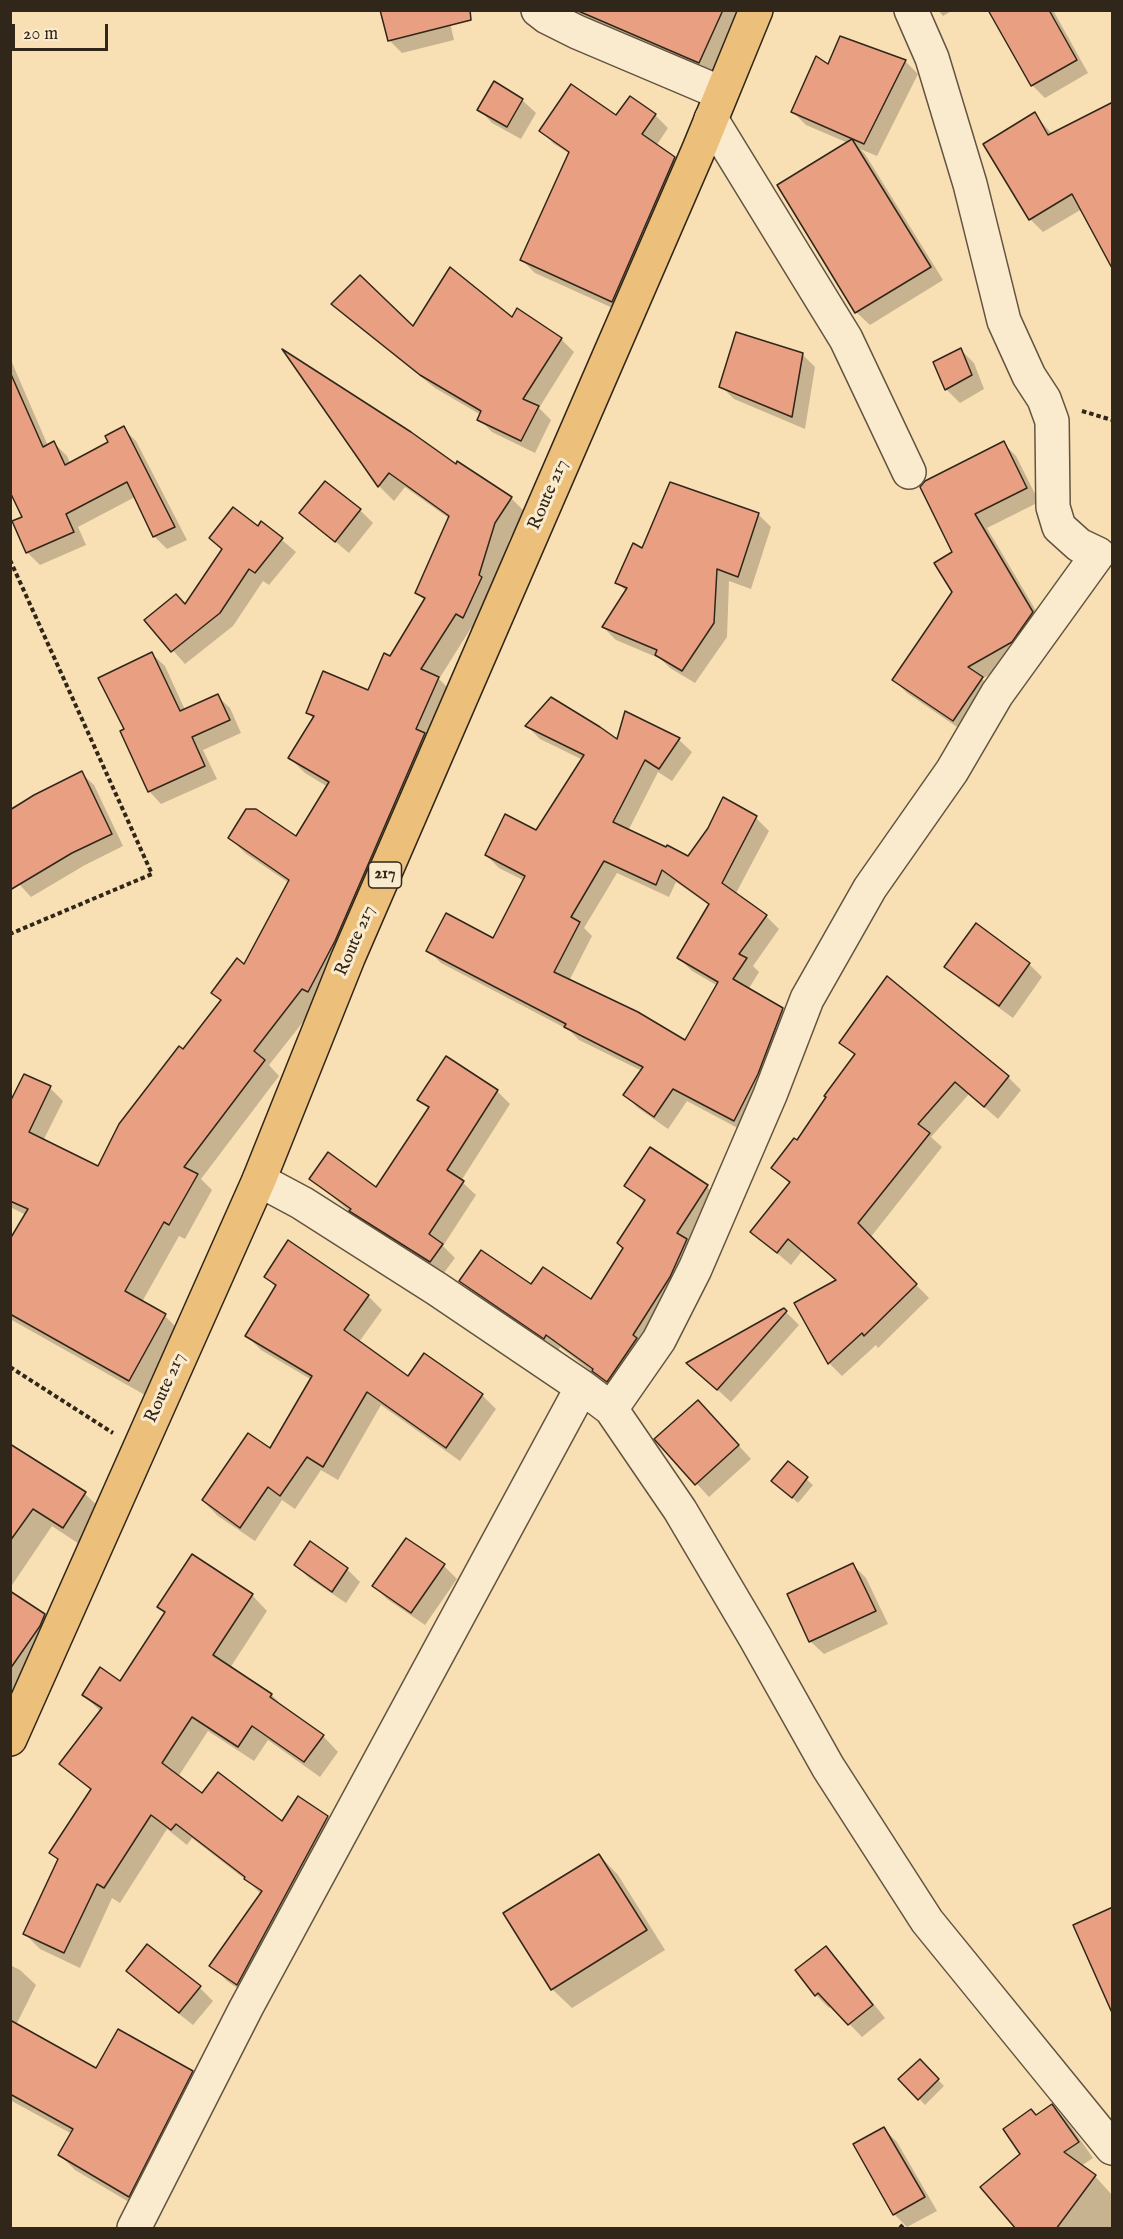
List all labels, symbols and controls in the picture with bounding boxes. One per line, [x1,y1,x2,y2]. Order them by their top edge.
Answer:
scale bar [15,12,111,50]
text: 20 m [23,23,58,46]
street label: Route 217 [525,456,573,534]
road number: 217 [368,862,402,888]
street label: Route 217 [332,902,380,980]
street label: Route 217 [141,1350,191,1426]

